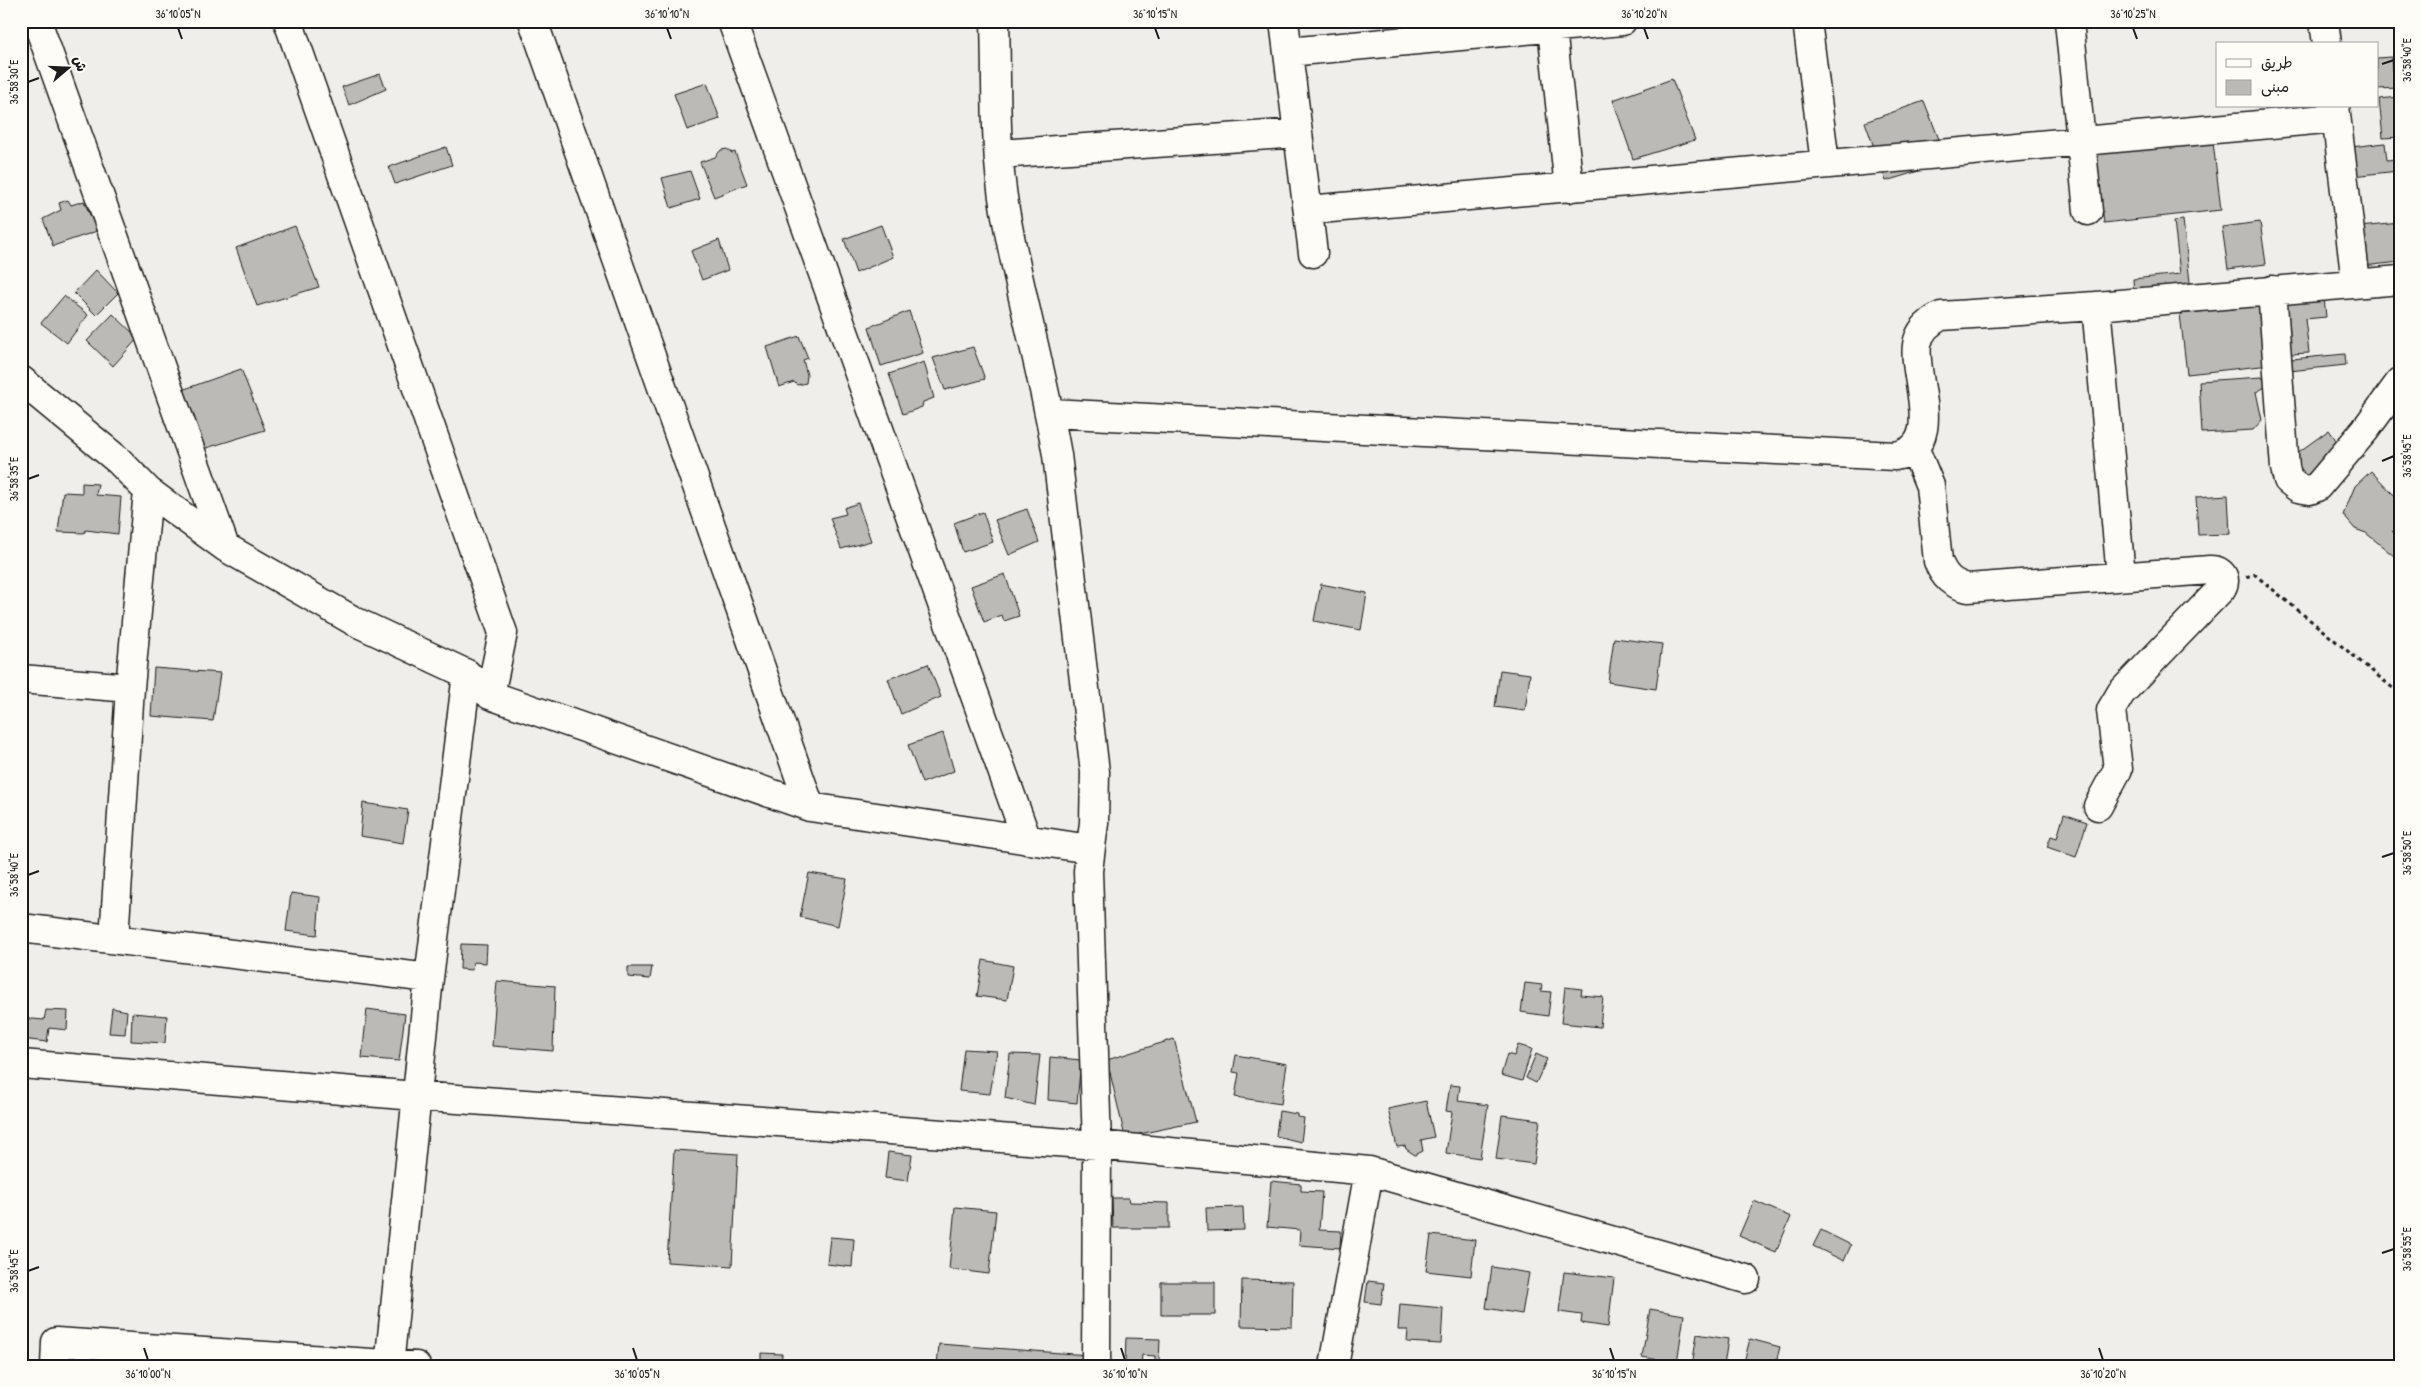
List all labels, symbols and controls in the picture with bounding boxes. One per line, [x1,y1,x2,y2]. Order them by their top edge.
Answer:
text: 36°10'05"N [155,5,201,22]
text: 36°10'10"N [645,5,689,22]
text: 36°10'15"N [1133,5,1177,22]
text: 36°10'20"N [1621,5,1667,22]
text: 36°10'25"N [2110,5,2156,22]
text: 36°58'40"E [2398,37,2415,82]
north arrow [42,42,92,92]
legend [2216,42,2378,108]
text: طريق [2261,52,2293,73]
text: ش [69,53,92,74]
text: 36°58'30"E [5,59,22,104]
text: مبنى [2261,76,2289,97]
text: 36°58'45"E [2398,433,2415,478]
text: 36°58'35"E [5,456,22,501]
text: 36°58'50"E [2398,830,2415,875]
text: 36°58'40"E [5,852,22,897]
text: 36°58'55"E [2398,1226,2415,1271]
text: 36°58'45"E [5,1248,22,1293]
text: 36°10'00"N [125,1365,171,1382]
text: 36°10'05"N [614,1365,660,1382]
text: 36°10'10"N [1103,1365,1147,1382]
text: 36°10'15"N [1592,1365,1636,1382]
text: 36°10'20"N [2080,1365,2126,1382]

